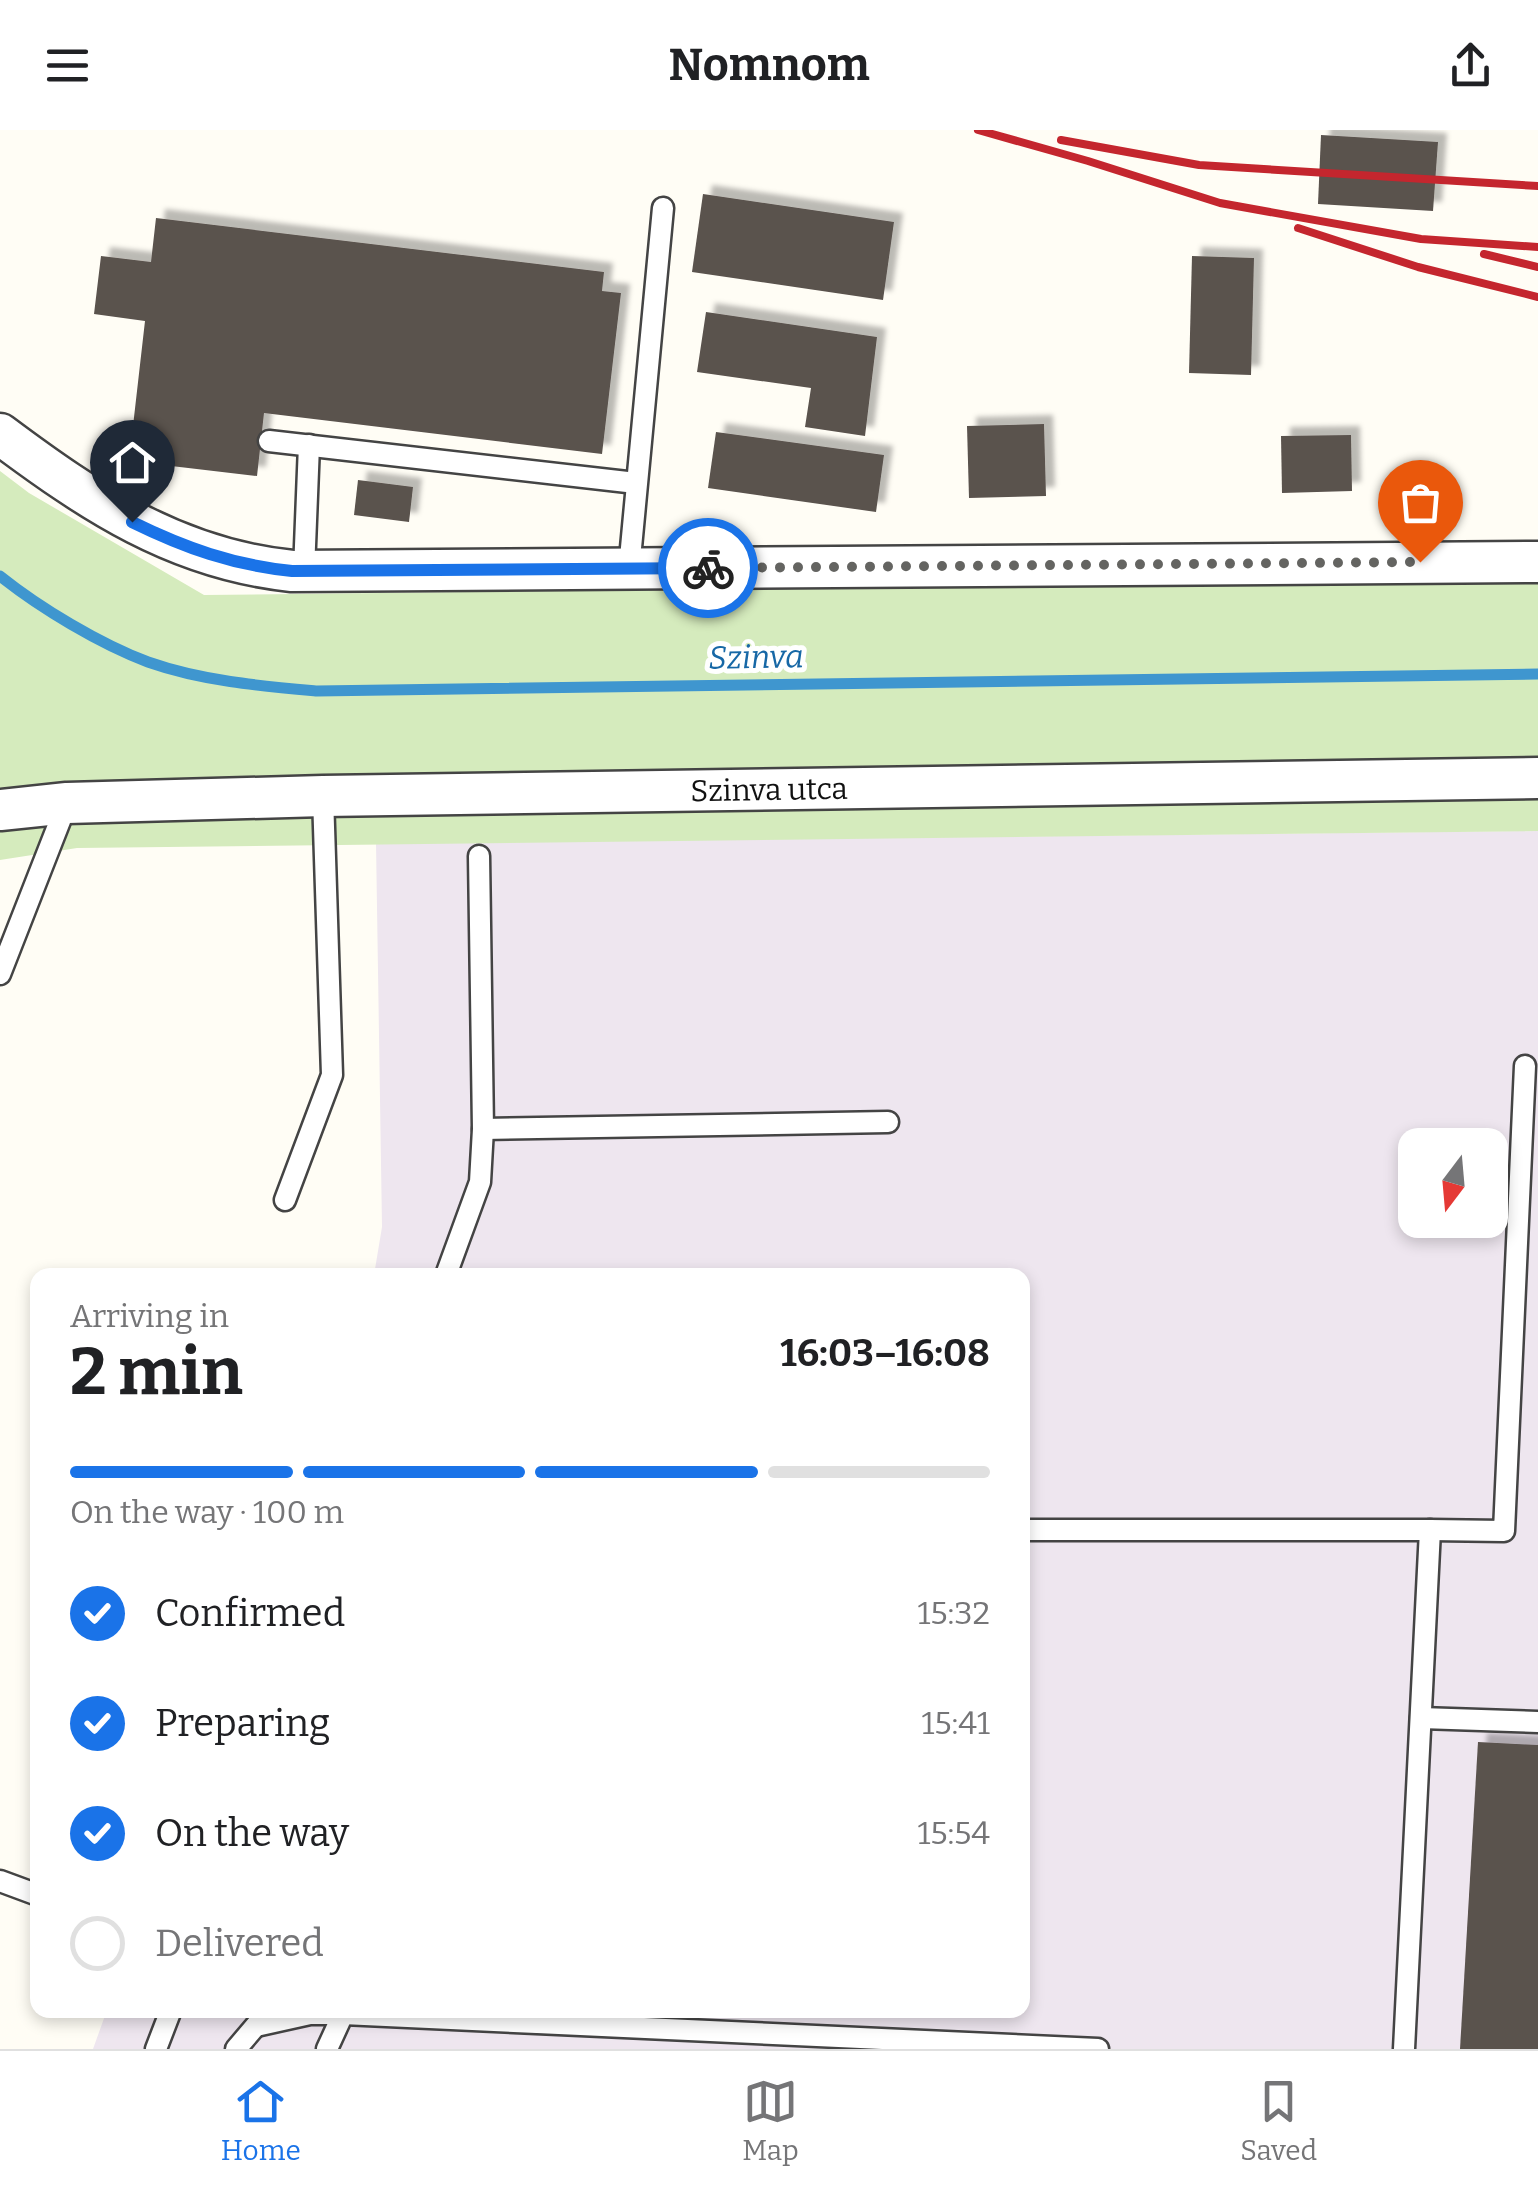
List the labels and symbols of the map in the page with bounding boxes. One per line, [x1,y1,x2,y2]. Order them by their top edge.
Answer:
pin [90,420,175,523]
pin [1378,460,1463,563]
courier [658,518,758,618]
water label: Szinva [708,637,804,677]
street label: Szinva utca [690,771,848,809]
north arrow [1398,1128,1508,1238]

